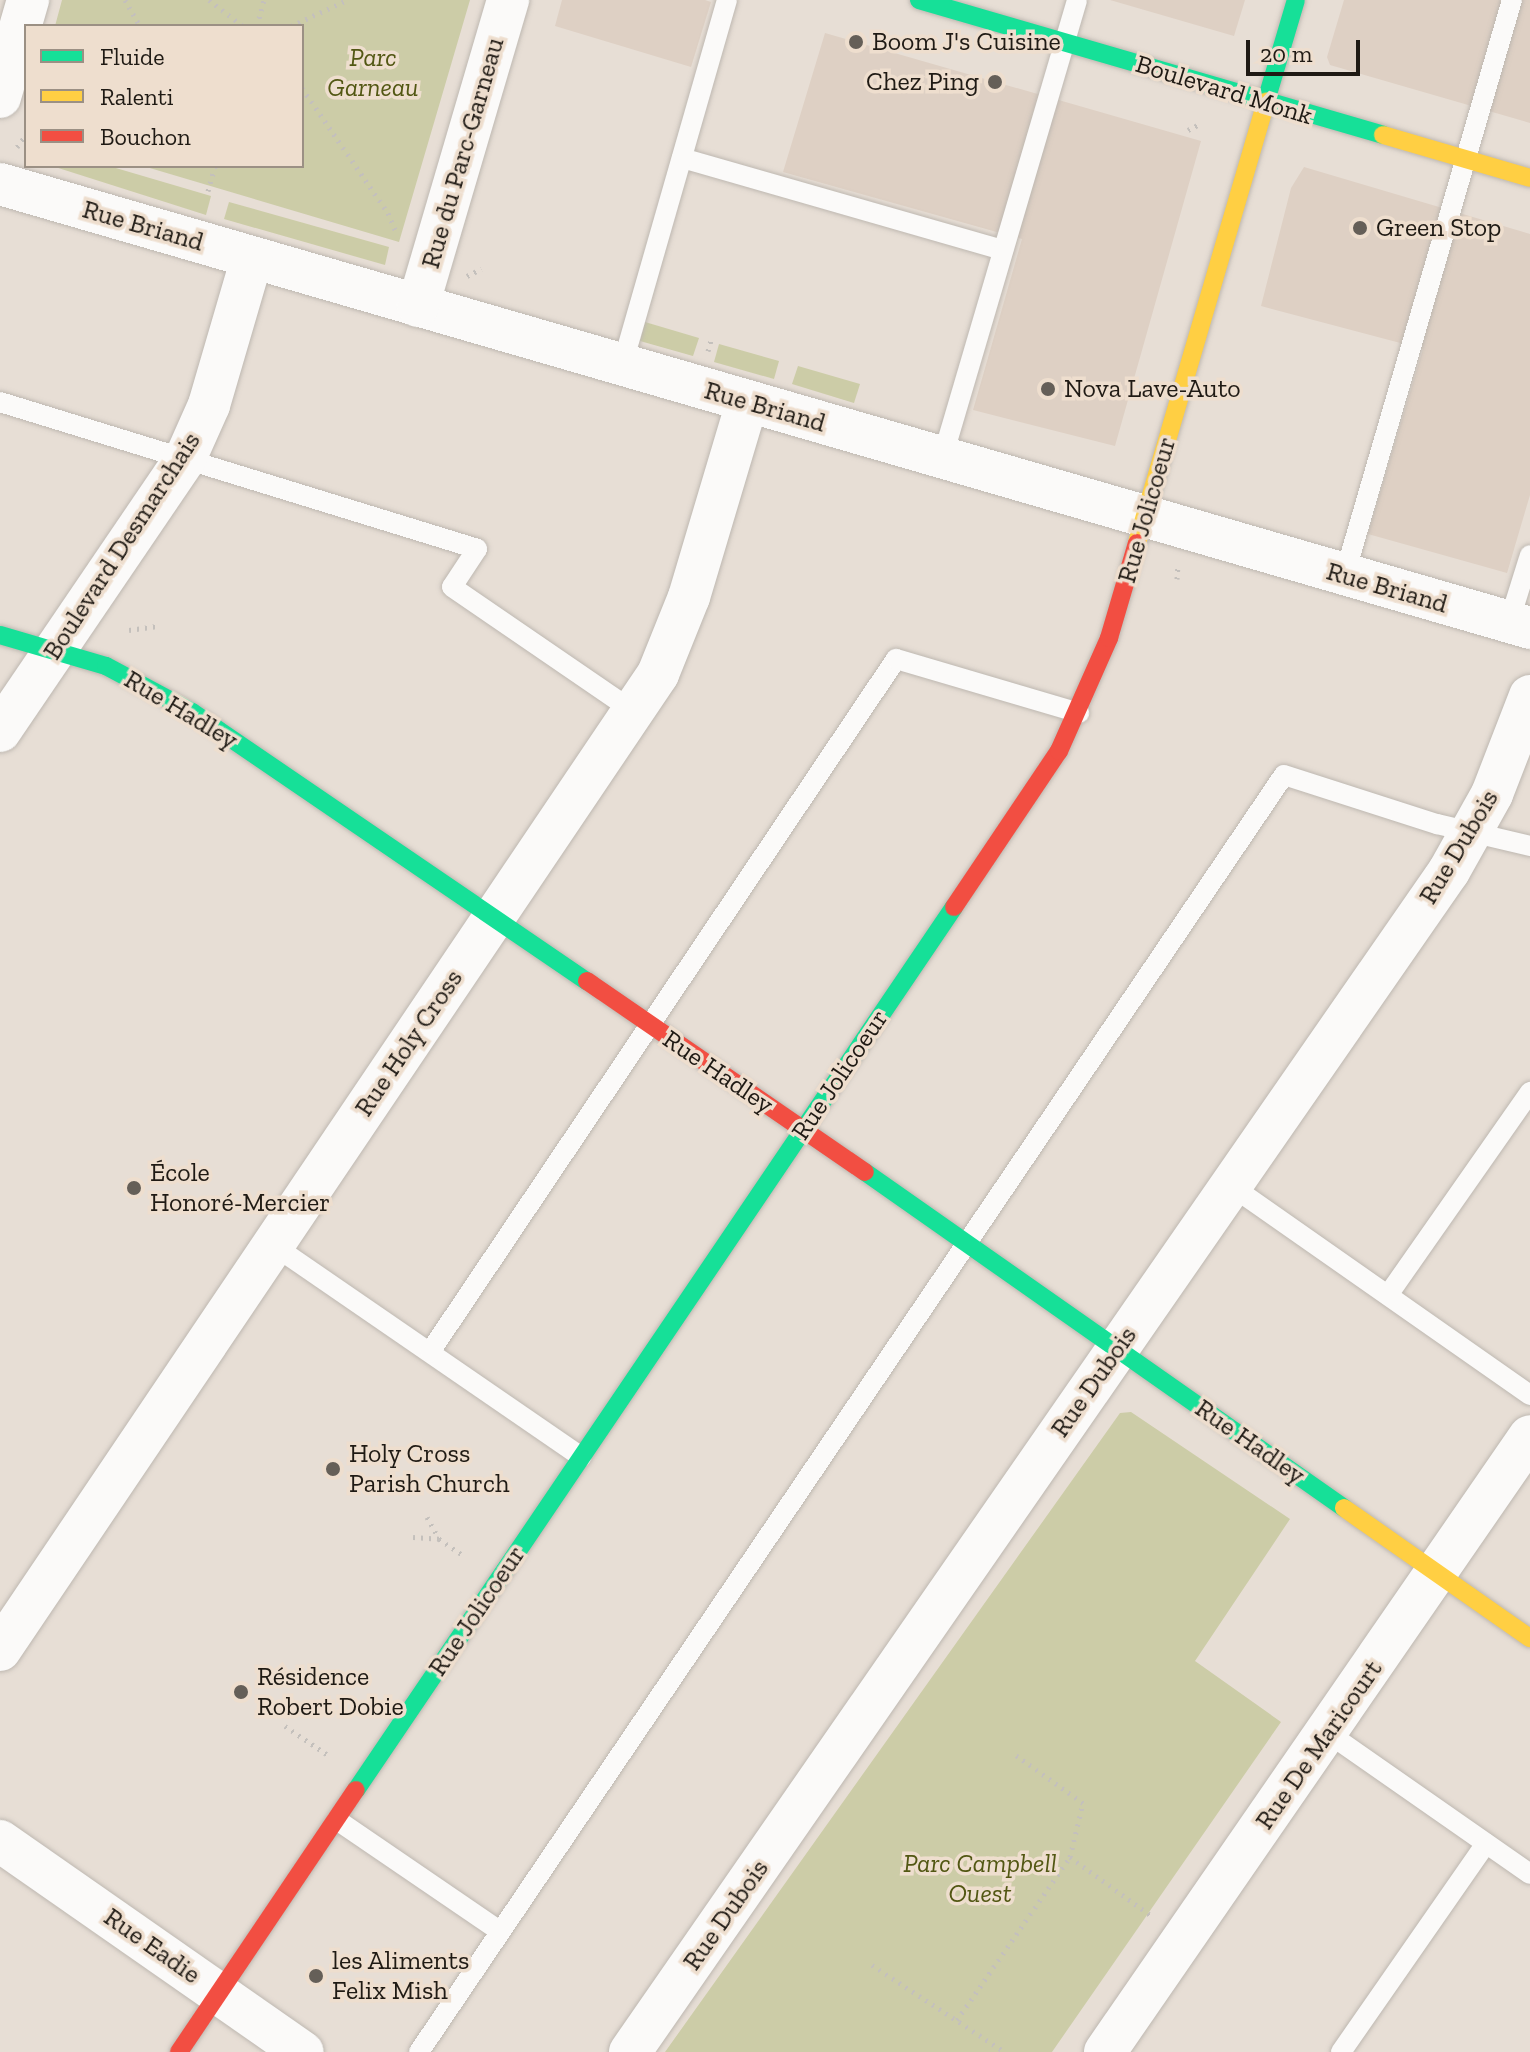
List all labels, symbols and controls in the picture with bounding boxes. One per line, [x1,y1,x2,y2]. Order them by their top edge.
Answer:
legend [24,24,304,168]
scale bar [1250,24,1364,74]
place label: Boom J's Cuisine [872,26,1061,58]
marker: Boom J's Cuisine [847,33,865,51]
street label: Rue du Parc-Garneau [415,34,511,272]
text: 20 m [1260,39,1312,68]
text: Fluide [100,42,164,71]
park label: Parc Garneau [327,42,419,104]
street label: Boulevard Monk [1132,48,1316,132]
place label: Chez Ping [866,66,979,98]
marker: Chez Ping [986,73,1004,91]
text: Ralenti [100,82,173,111]
text: Bouchon [100,122,191,151]
street label: Rue Briand [79,194,207,258]
place label: Green Stop [1376,212,1501,244]
marker: Green Stop [1351,219,1369,237]
place label: Nova Lave-Auto [1064,373,1241,405]
street label: Rue Briand [701,375,829,439]
marker: Nova Lave-Auto [1039,380,1057,398]
street label: Boulevard Desmarchais [37,426,207,666]
street label: Rue Jolicoeur [1111,433,1183,587]
street label: Rue Briand [1323,556,1451,620]
street label: Rue Hadley [119,664,243,756]
street label: Rue Dubois [1413,784,1505,910]
street label: Rue Holy Cross [348,964,470,1122]
street label: Rue Jolicoeur [785,1004,895,1146]
street label: Rue Hadley [657,1024,779,1120]
place label: École Honoré-Mercier [150,1157,330,1218]
marker: École Honoré-Mercier [125,1179,143,1197]
street label: Rue Dubois [1045,1321,1143,1443]
street label: Rue Hadley [1189,1393,1311,1491]
place label: Holy Cross Parish Church [349,1438,510,1500]
marker: Holy Cross Parish Church [324,1460,342,1478]
street label: Rue Jolicoeur [422,1540,532,1682]
street label: Rue De Maricourt [1249,1654,1389,1836]
place label: Résidence Robert Dobie [257,1661,404,1722]
marker: Résidence Robert Dobie [232,1683,250,1701]
park label: Parc Campbell Ouest [903,1848,1057,1910]
street label: Rue Dubois [677,1854,775,1976]
street label: Rue Eadie [98,1902,206,1990]
place label: les Aliments Felix Mish [332,1945,470,2006]
marker: les Aliments Felix Mish [307,1967,325,1985]

